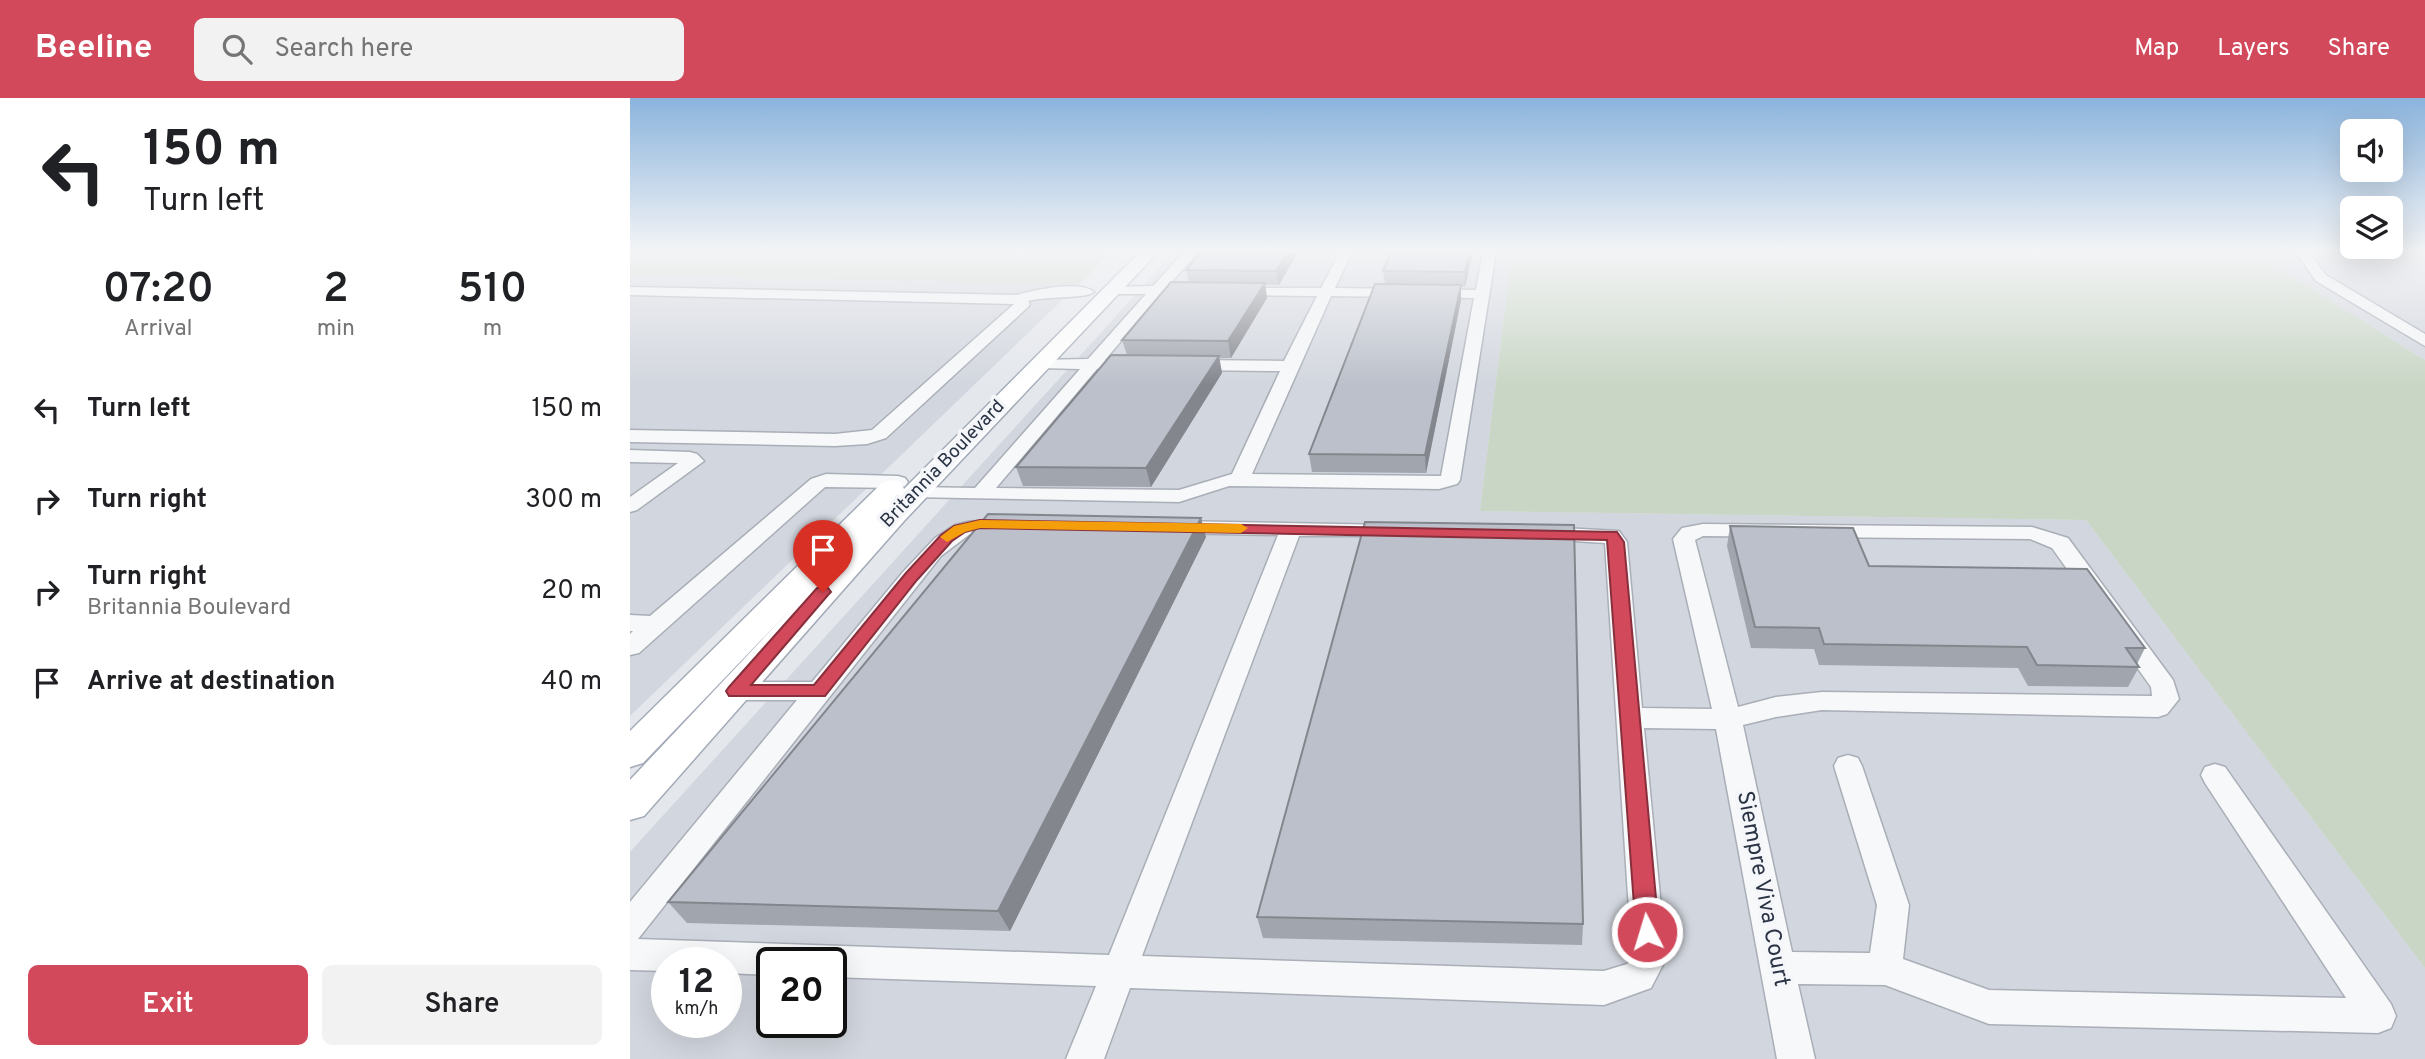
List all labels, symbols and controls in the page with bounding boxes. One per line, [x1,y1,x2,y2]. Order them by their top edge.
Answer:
search box [194,18,684,81]
text: Beeline [35,28,152,70]
icon: search [218,30,256,68]
text: Search here [274,33,413,66]
text: Map [2134,34,2179,64]
text: Layers [2217,34,2289,64]
text: Share [2327,34,2390,64]
map controls [2340,119,2403,259]
button: sound [2340,119,2403,182]
text: 150 m [143,121,280,183]
icon: left [28,126,119,217]
text: Turn left [143,182,264,222]
button: layers [2340,196,2403,259]
text: 07:20 [103,264,214,317]
text: 2 [323,264,349,317]
text: 510 [458,264,527,317]
text: Arrival [124,315,193,344]
text: min [317,315,355,344]
text: m [483,315,502,344]
icon: left [28,391,66,429]
text: Turn left [87,393,191,426]
text: 150 m [531,393,602,426]
street label: Britannia Boulevard [876,395,1010,533]
icon: right [28,482,66,520]
text: Turn right [87,484,207,517]
text: 300 m [525,484,602,517]
pin [793,520,853,592]
icon: arrive [804,531,842,569]
text: Turn right [87,561,207,594]
icon: right [28,573,66,611]
text: 20 m [541,575,602,608]
text: Britannia Boulevard [87,594,291,623]
icon: arrive [28,664,66,702]
text: Arrive at destination [87,666,335,699]
text: 40 m [541,666,602,699]
street label: Siempre Viva Court [1729,789,1795,989]
position arrow [1610,895,1684,969]
speed limit sign: 20 [756,947,847,1038]
text: 12 [679,961,714,1005]
button: Exit [28,965,308,1045]
button: Share [322,965,602,1045]
text: km/h [675,998,718,1021]

